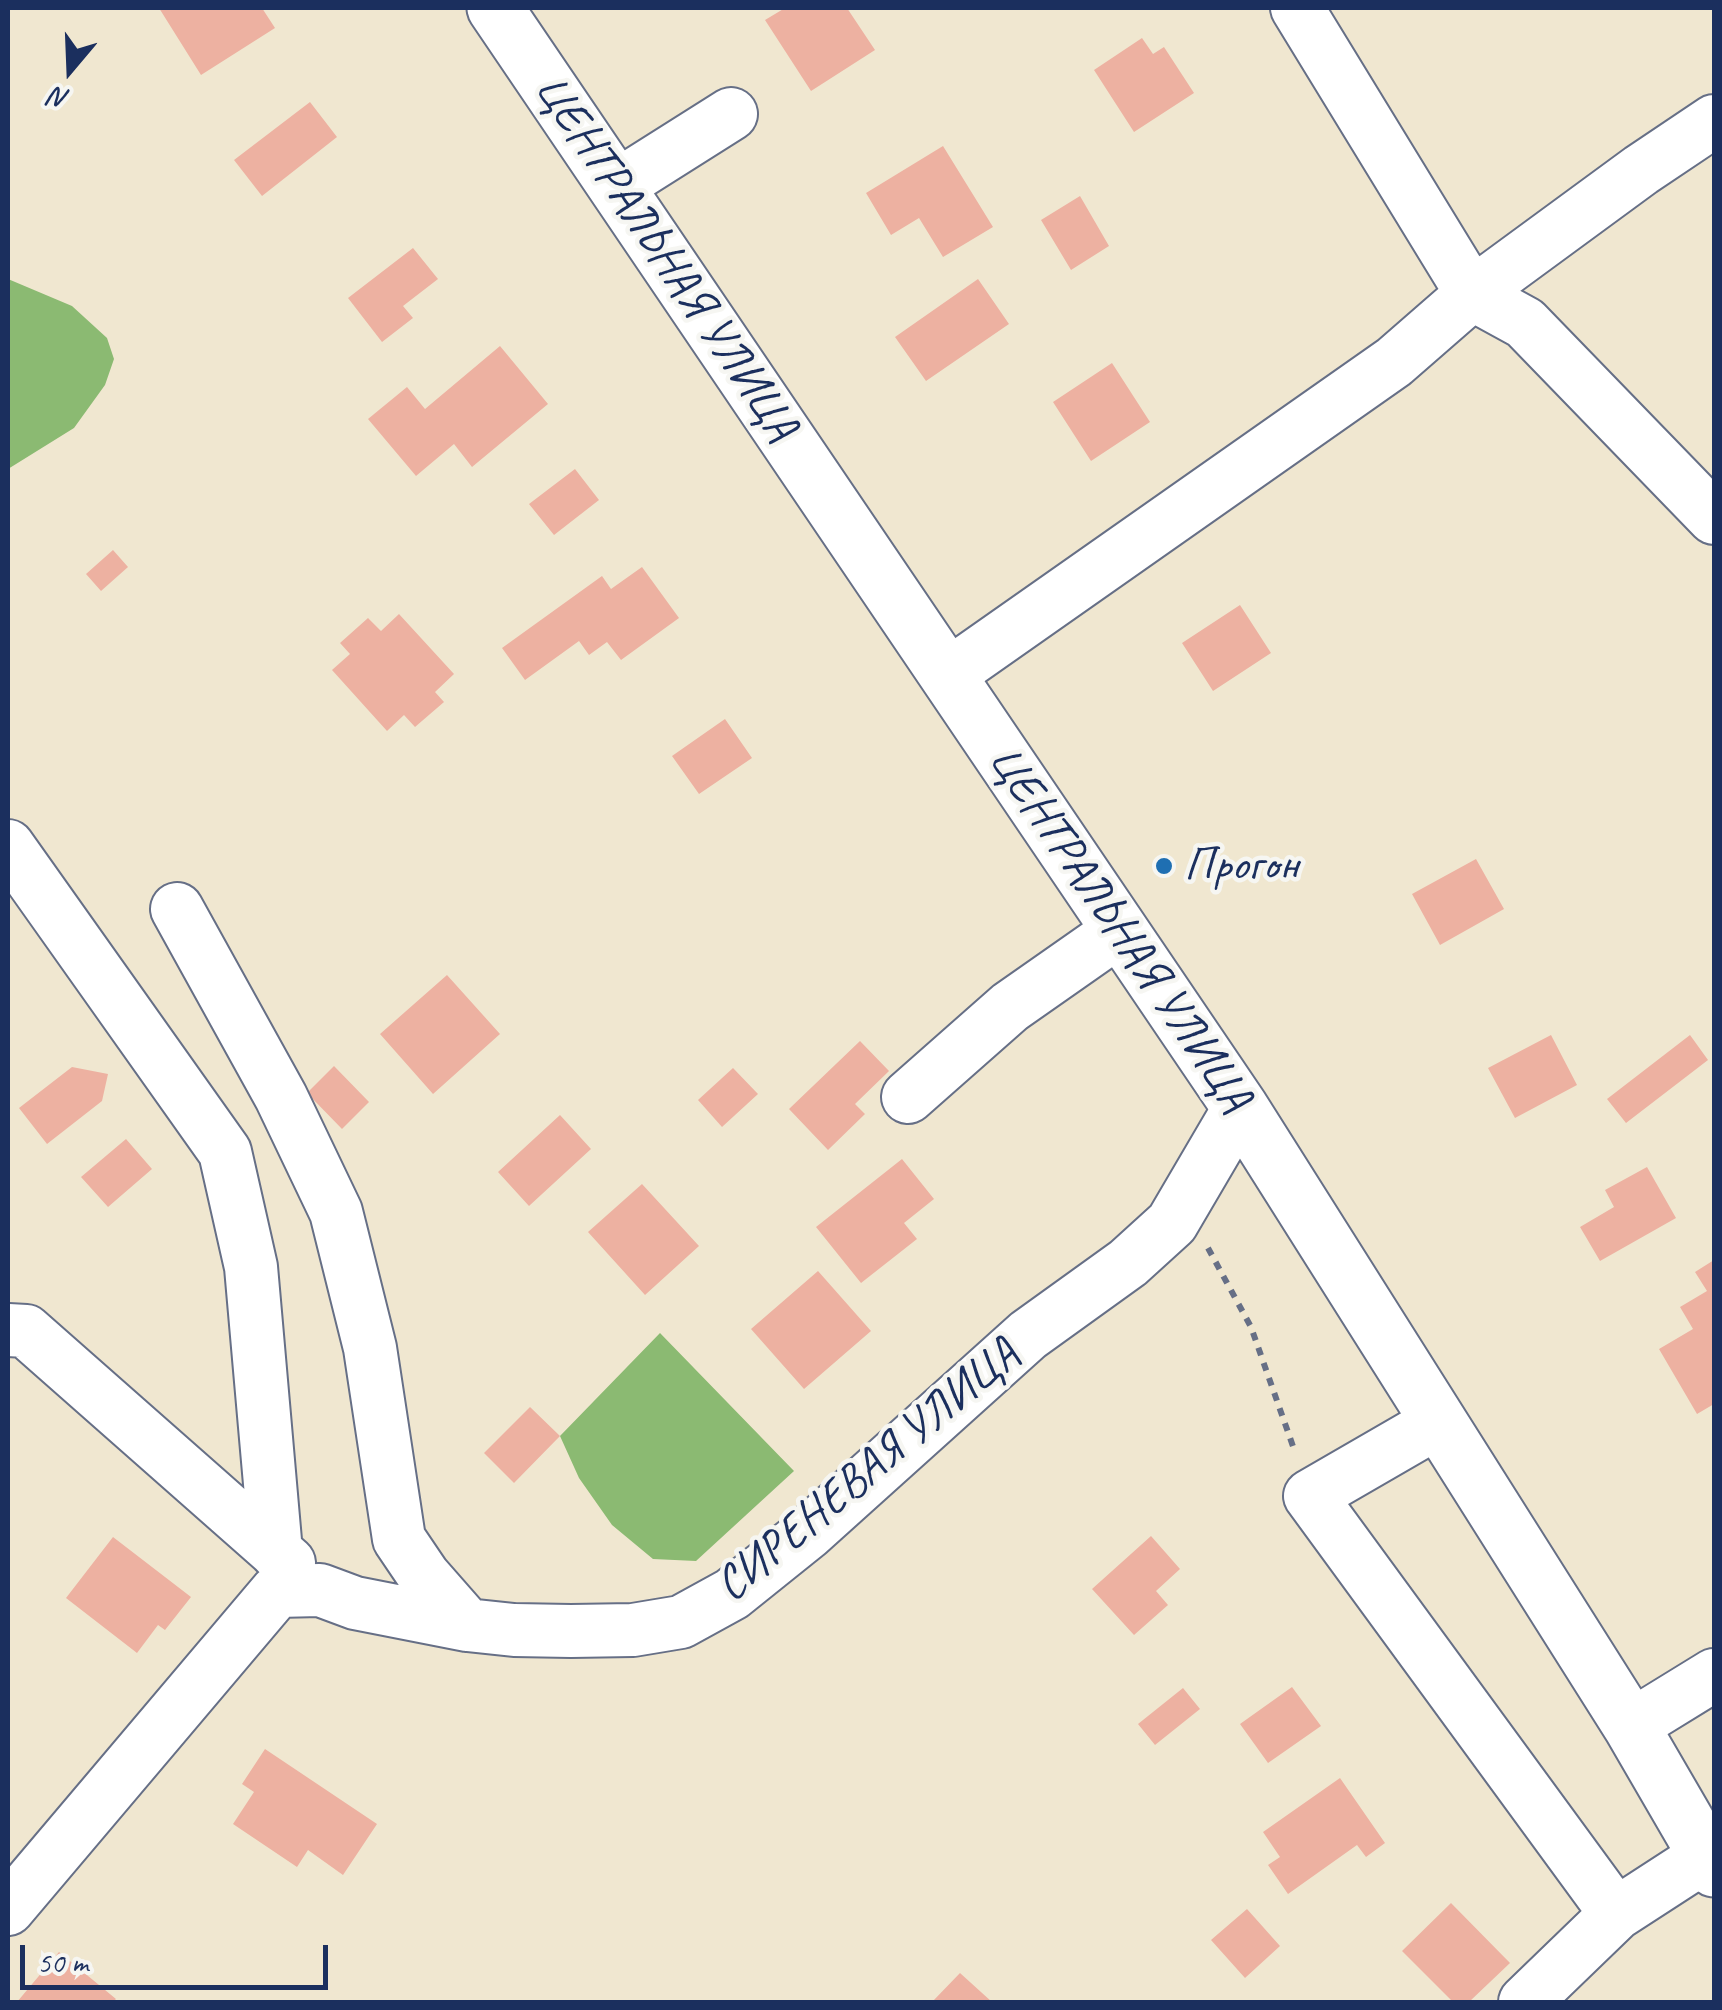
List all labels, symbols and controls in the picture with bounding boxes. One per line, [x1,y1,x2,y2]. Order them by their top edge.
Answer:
north arrow [20,20,120,120]
street label: ЦЕНТРАЛЬНАЯ УЛИЦА [521,63,809,453]
text: N [46,79,74,118]
street label: ЦЕНТРАЛЬНАЯ УЛИЦА [975,734,1263,1124]
place label: Прогон [1184,837,1298,895]
marker: Прогон [1153,855,1175,877]
street label: СИРЕНЕВАЯ УЛИЦА [704,1327,1032,1615]
scale bar [25,1925,332,1987]
text: 50 m [37,1943,88,1981]

